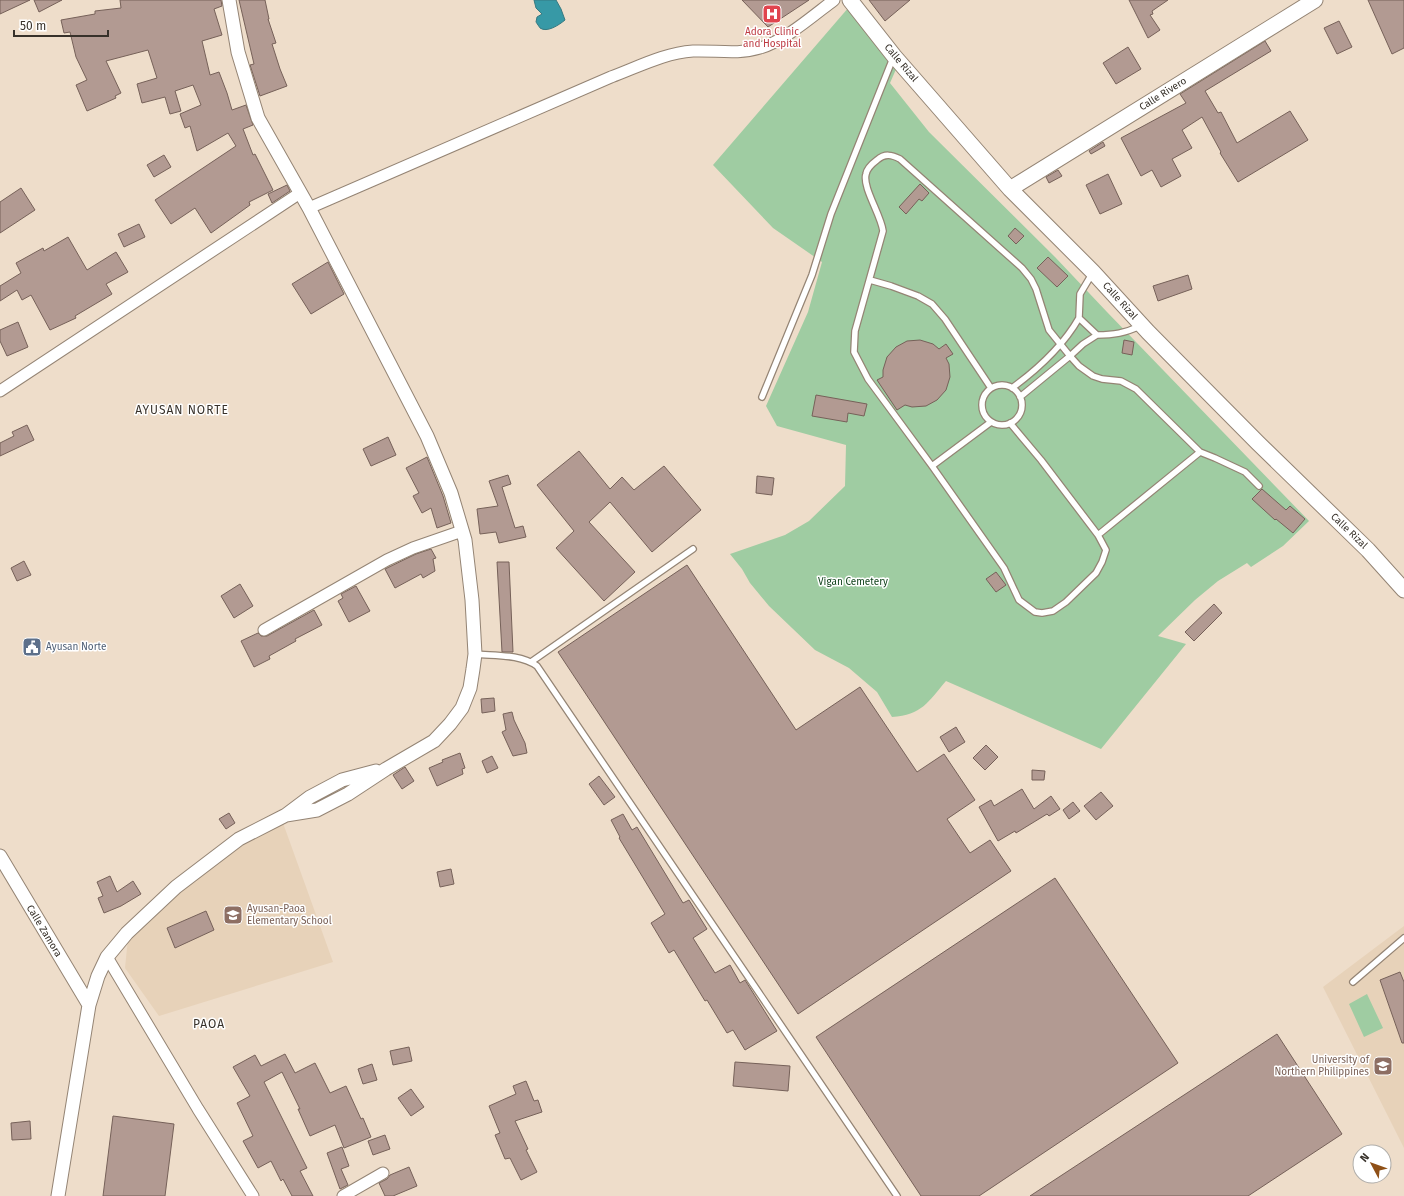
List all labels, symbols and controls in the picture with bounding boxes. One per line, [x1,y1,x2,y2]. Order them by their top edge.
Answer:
hospital icon: Adora Clinic and Hospital [761,3,783,25]
scale bar [14,12,108,38]
text: 50 m [20,19,46,33]
place label: Adora Clinic and Hospital [743,26,801,50]
street label: Calle Rizal [882,41,920,85]
street label: Calle Rivero [1137,75,1189,113]
street label: Calle Rizal [1100,280,1140,322]
district label: AYUSAN NORTE [135,403,229,417]
street label: Calle Rizal [1328,511,1370,551]
park label: Vigan Cemetery [818,576,888,588]
public building icon: Ayusan Norte [21,636,43,658]
place label: Ayusan Norte [46,641,106,653]
street label: Calle Zamora [24,903,64,959]
place label: Ayusan-Paoa Elementary School [247,903,332,927]
school or university icon: Ayusan-Paoa Elementary School [222,904,244,926]
district label: PAOA [193,1017,225,1031]
place label: University of Northern Philippines [1274,1054,1370,1078]
school or university icon: University of Northern Philippines [1372,1055,1394,1077]
north arrow [1352,1144,1392,1184]
text: N [1358,1151,1372,1165]

